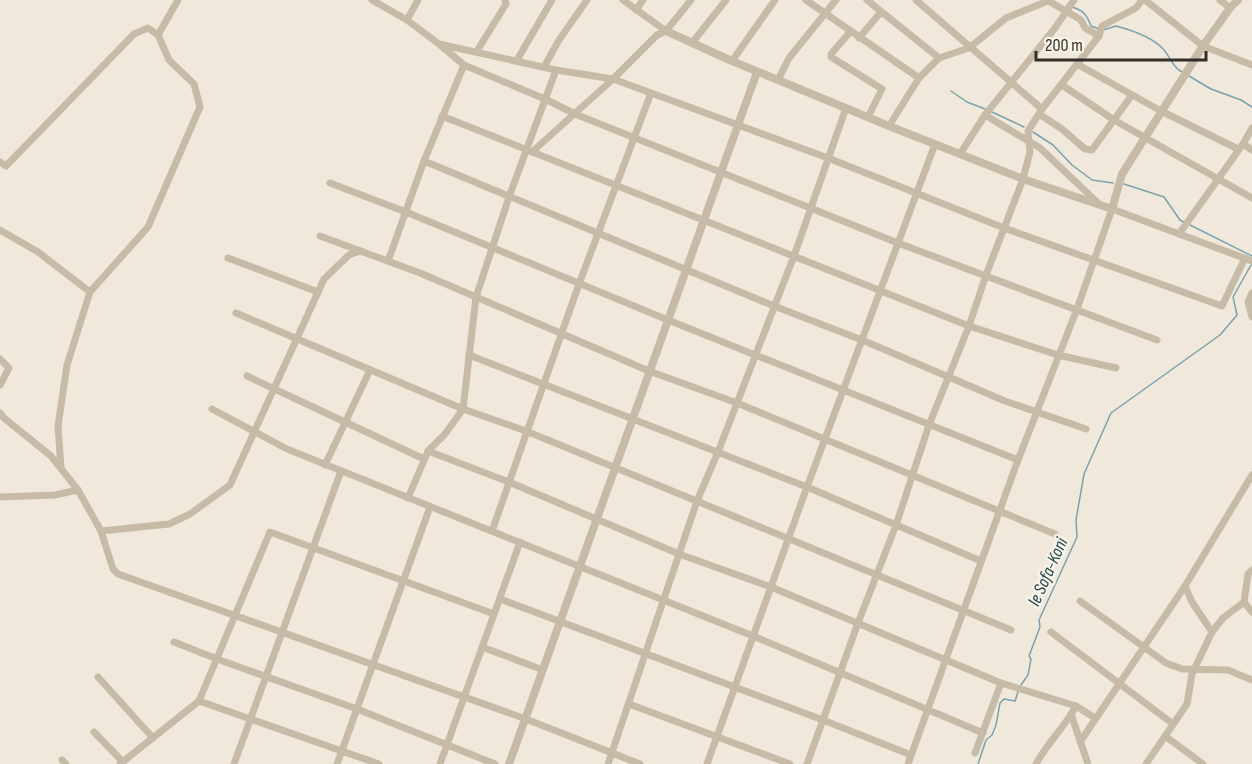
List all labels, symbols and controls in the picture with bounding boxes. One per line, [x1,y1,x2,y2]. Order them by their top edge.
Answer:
scale bar [1036,24,1206,62]
text: 200 m [1045,35,1083,56]
water label: le Sofa-Koni [1024,534,1073,609]

